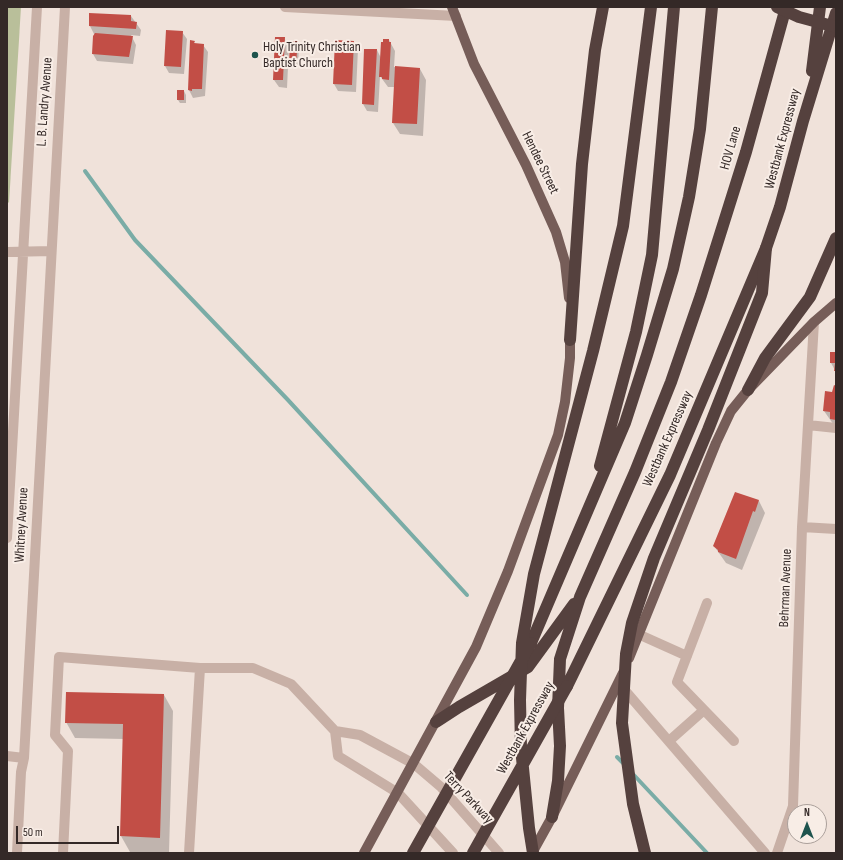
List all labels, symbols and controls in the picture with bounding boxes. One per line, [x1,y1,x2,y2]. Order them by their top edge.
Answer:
place label: Holy Trinity Christian Baptist Church [263,39,361,72]
marker: Holy Trinity Christian Baptist Church [250,50,260,60]
street label: L. B. Landry Avenue [34,57,56,147]
street label: Westbank Expressway [762,87,804,191]
street label: HOV Lane [717,124,745,172]
street label: Hendee Street [518,129,562,197]
street label: Westbank Expressway [639,389,697,489]
street label: Whitney Avenue [12,487,32,563]
street label: Behrman Avenue [776,548,796,628]
street label: Westbank Expressway [494,679,558,777]
street label: Terry Parkway [440,768,496,828]
north arrow [787,804,827,844]
text: N [804,806,810,819]
scale bar [18,818,121,844]
text: 50 m [23,825,43,840]

